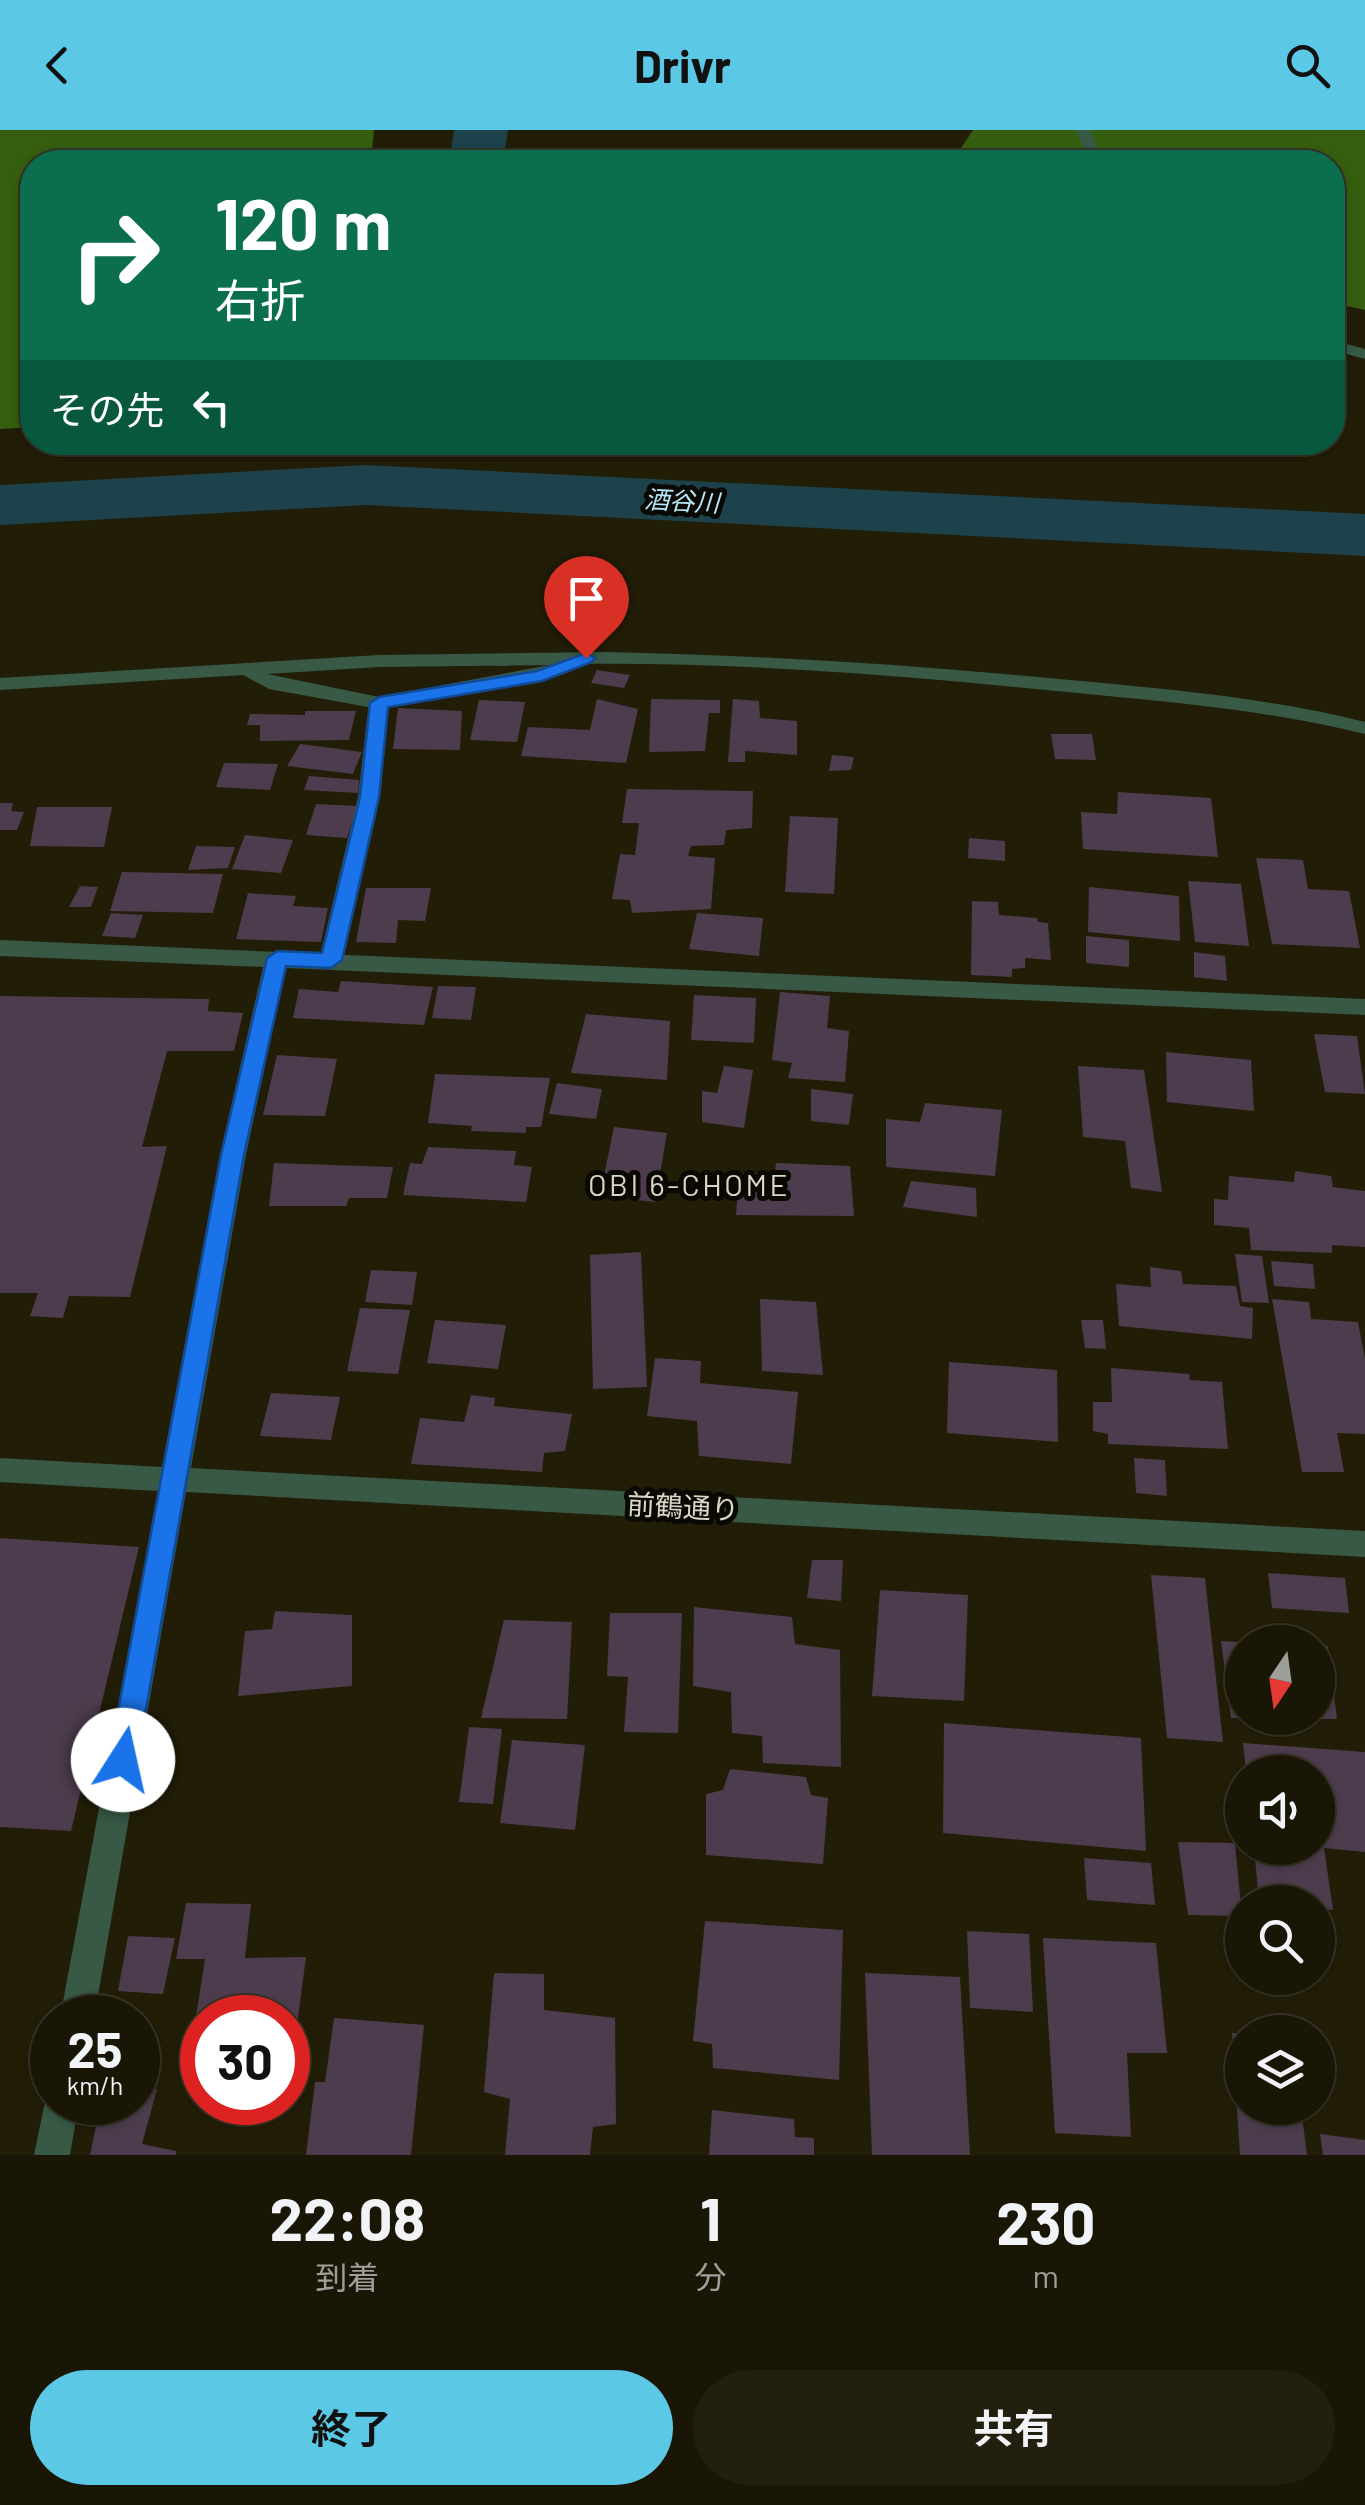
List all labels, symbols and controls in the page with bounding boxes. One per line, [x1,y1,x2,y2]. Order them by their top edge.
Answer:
icon: back [30,38,85,93]
text: Drivr [634,38,731,92]
icon: search [1280,38,1335,93]
text: 120 m [215,180,391,264]
icon: right [50,190,180,320]
text: 右折 [215,272,305,326]
icon: left [184,380,239,435]
text: その先 [50,386,164,432]
water label: 酒谷川 [644,483,723,517]
pin [544,556,629,659]
icon: arrive [559,571,614,626]
district label: OBI 6-CHOME [588,1166,790,1202]
street label: 前鶴通り [626,1486,740,1526]
north arrow [1225,1625,1335,1735]
map controls [1225,1625,1335,2125]
position arrow [71,1708,175,1812]
button: sound [1225,1755,1335,1865]
button: search [1225,1885,1335,1995]
speed limit sign: 30 [180,1995,310,2125]
button: layers [1225,2015,1335,2125]
text: 25 [68,2018,122,2078]
text: km/h [67,2070,123,2100]
text: 22:08 [269,2181,425,2253]
text: 1 [700,2181,721,2253]
text: 230 [996,2185,1096,2257]
text: m [1033,2256,1059,2294]
text: 到着 [315,2257,379,2295]
text: 分 [695,2257,727,2295]
button: 終了 [30,2370,673,2485]
button: 共有 [693,2370,1335,2485]

